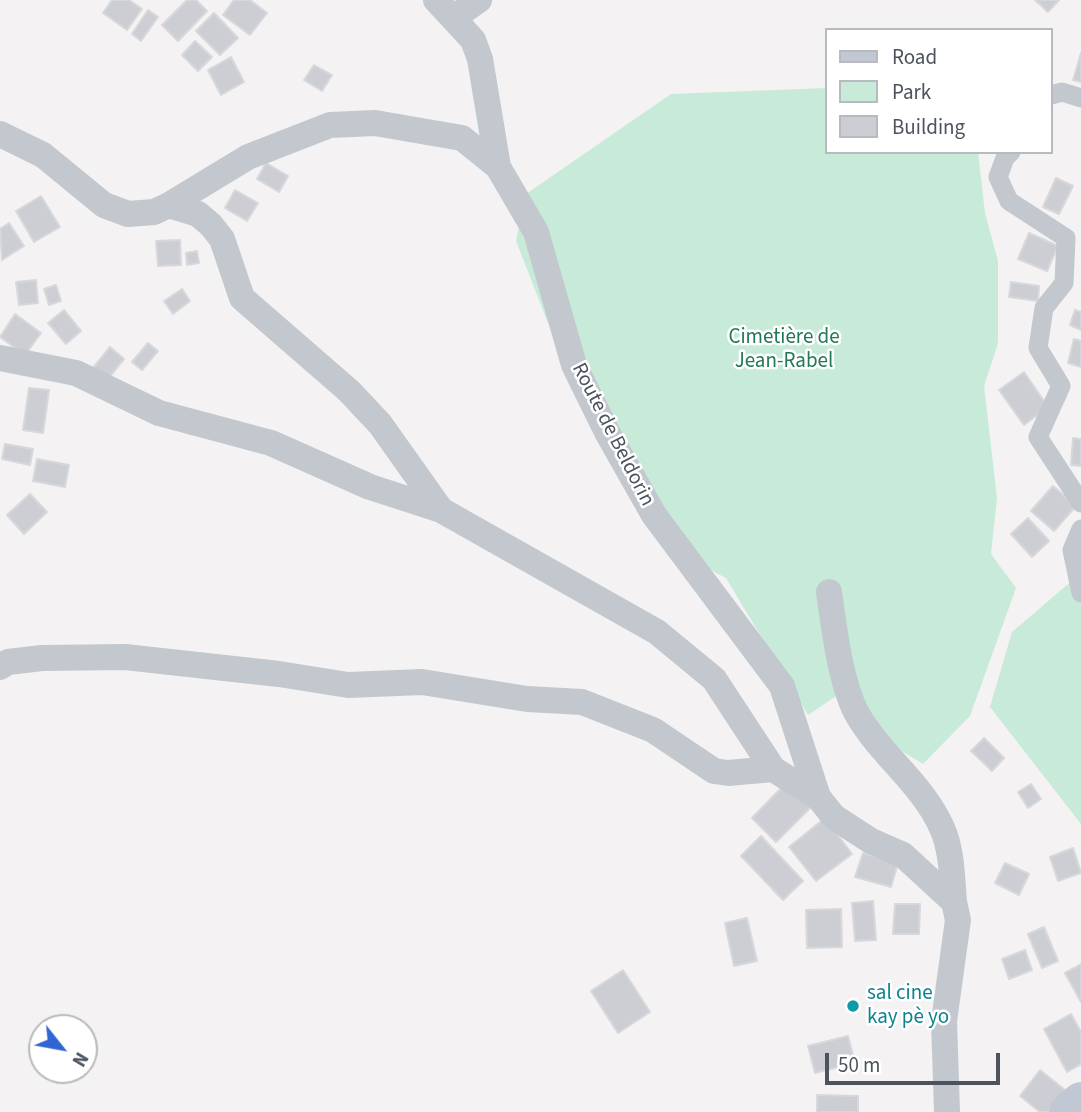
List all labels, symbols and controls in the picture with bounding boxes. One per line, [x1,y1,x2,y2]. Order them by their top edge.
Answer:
legend [825,28,1053,154]
text: Road [892,42,937,72]
text: Park [892,77,931,107]
text: Building [892,112,965,142]
park label: Cimetière de Jean-Rabel [728,325,840,375]
street label: Route de Beldorin [565,359,659,511]
place label: sal cine kay pè yo [867,981,949,1031]
marker: sal cine kay pè yo [845,998,861,1014]
north arrow [28,1014,98,1084]
scale bar [829,1038,1004,1082]
text: N [65,1047,95,1071]
text: 50 m [838,1050,880,1080]

